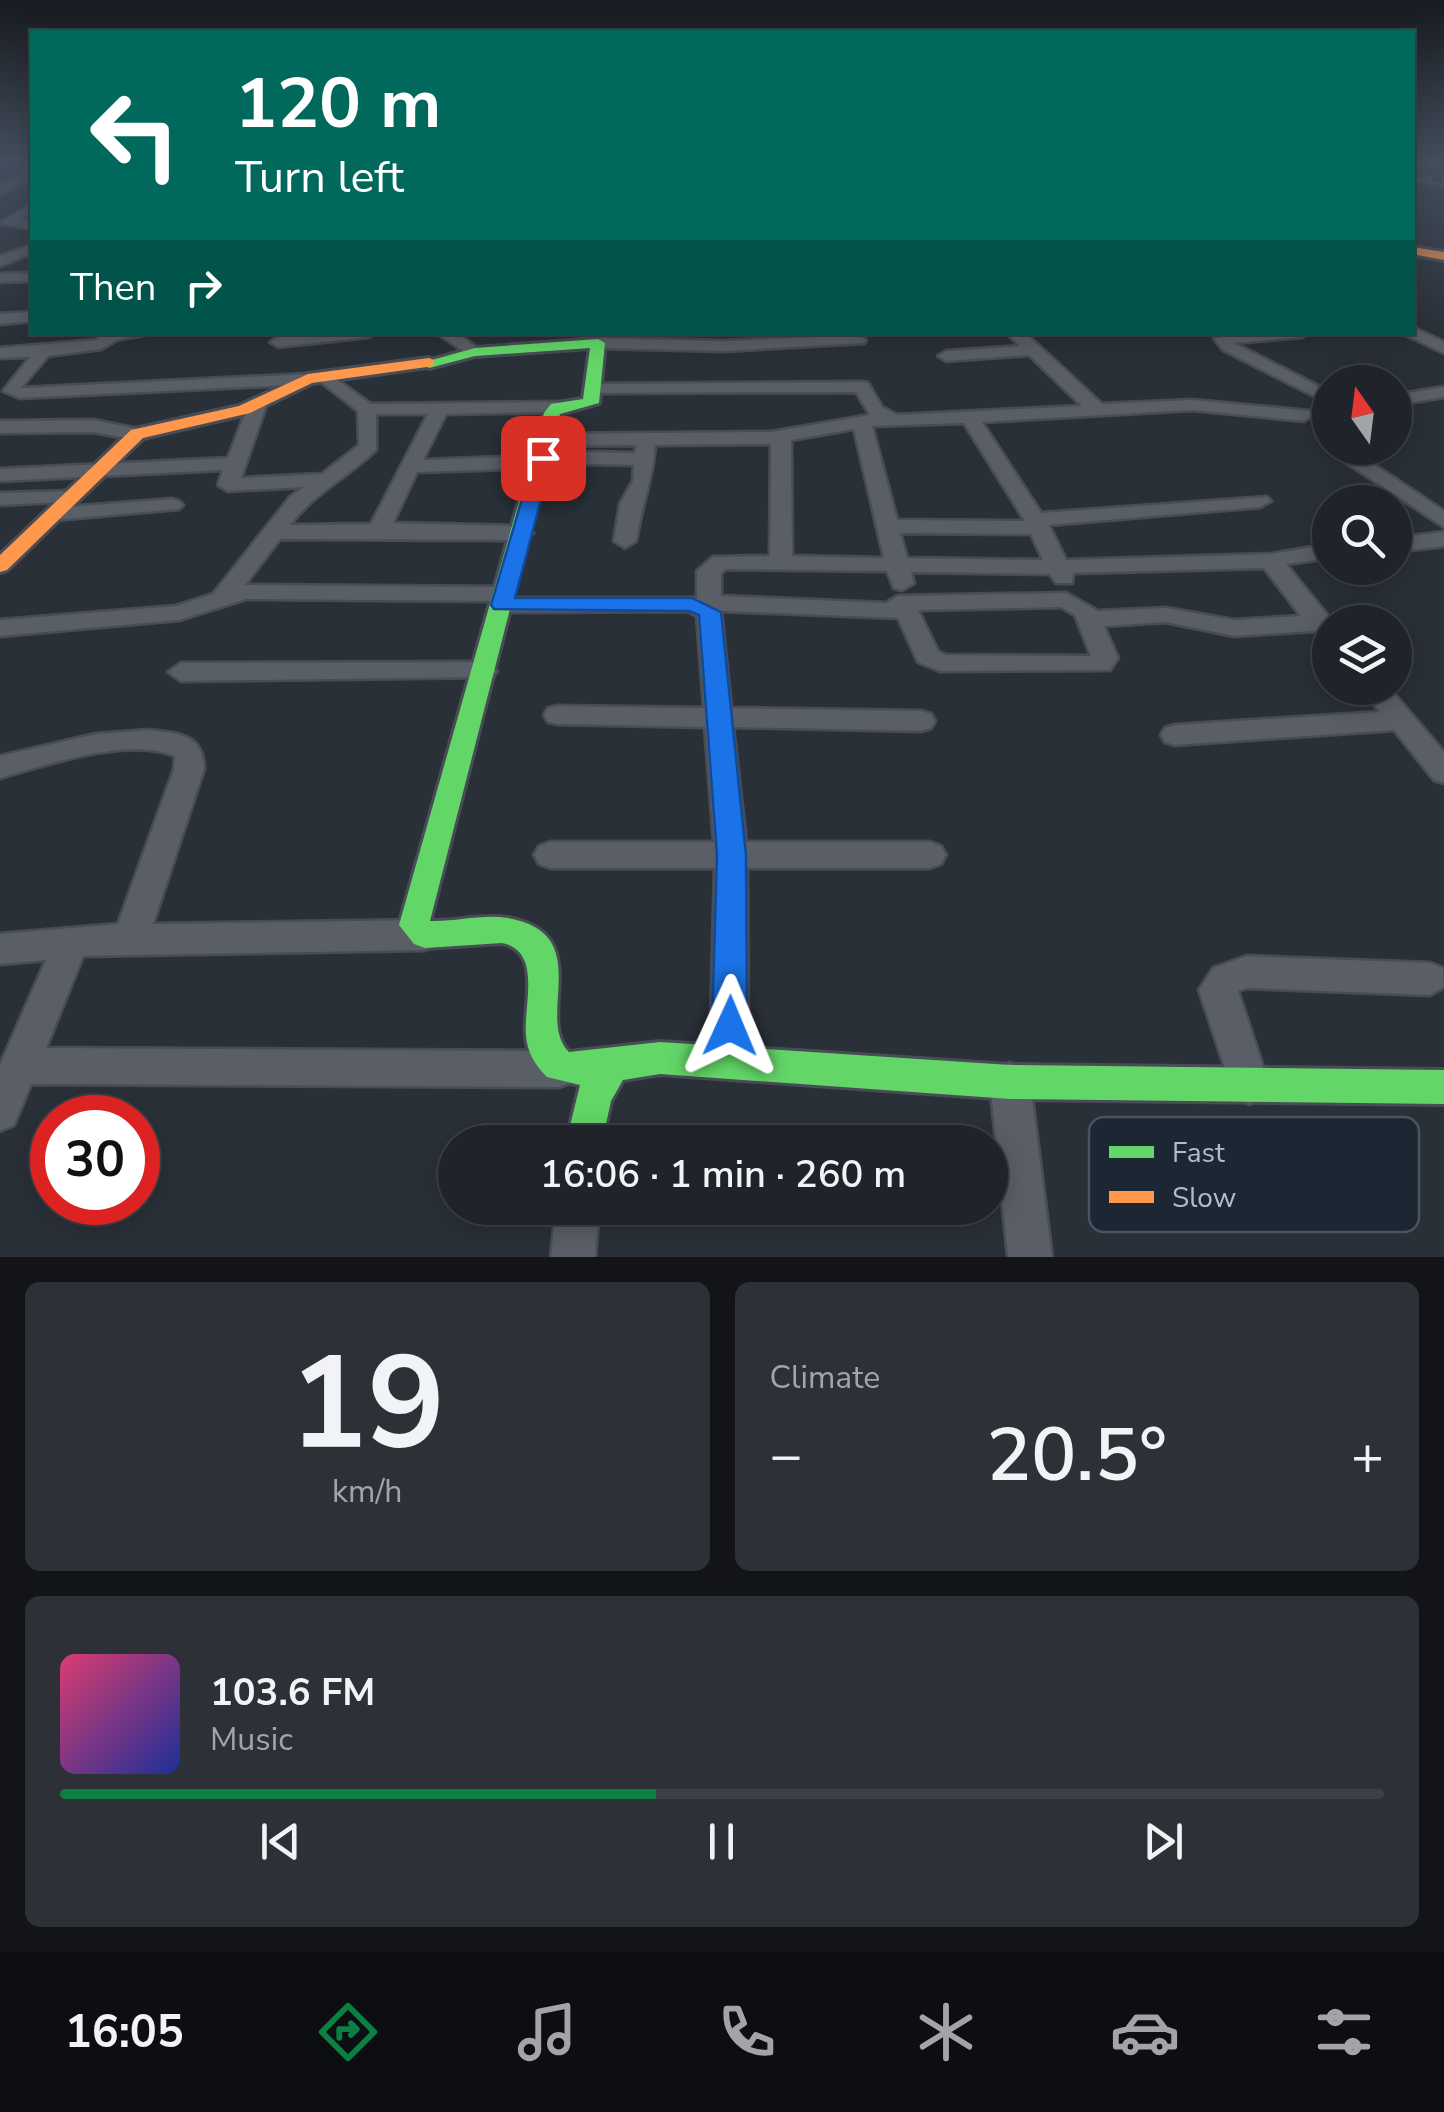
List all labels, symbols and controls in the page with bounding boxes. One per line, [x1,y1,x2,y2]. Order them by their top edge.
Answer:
text: 120 m [235,56,441,152]
icon: left [70,70,200,200]
text: Turn left [235,147,404,208]
icon: right [176,260,231,315]
text: Then [70,262,156,313]
north arrow [1312,365,1412,465]
map controls [1312,365,1412,705]
pin [501,416,586,501]
icon: arrive [516,431,571,486]
button: search [1312,485,1412,585]
button: layers [1312,605,1412,705]
position arrow [678,974,782,1078]
speed limit sign: 30 [30,1095,160,1225]
legend [1089,1117,1419,1232]
text: Fast [1172,1134,1225,1172]
text: 16:06 · 1 min · 260 m [540,1149,906,1200]
text: Slow [1172,1179,1236,1217]
text: 19 [289,1316,445,1493]
text: Climate [770,1356,880,1399]
text: 20.5° [986,1404,1167,1506]
text: − [770,1418,803,1493]
text: + [1351,1418,1384,1493]
text: km/h [332,1470,403,1513]
text: 103.6 FM [210,1667,375,1718]
text: Music [210,1718,293,1761]
icon: previous [253,1814,308,1869]
icon: pause [694,1814,749,1869]
icon: next [1136,1814,1191,1869]
icon: directions [313,1997,383,2067]
icon: music [512,1997,582,2067]
icon: phone [712,1997,782,2067]
icon: climate [911,1997,981,2067]
icon: car [1110,1997,1180,2067]
icon: filters [1309,1997,1379,2067]
text: 16:05 [65,2002,184,2063]

